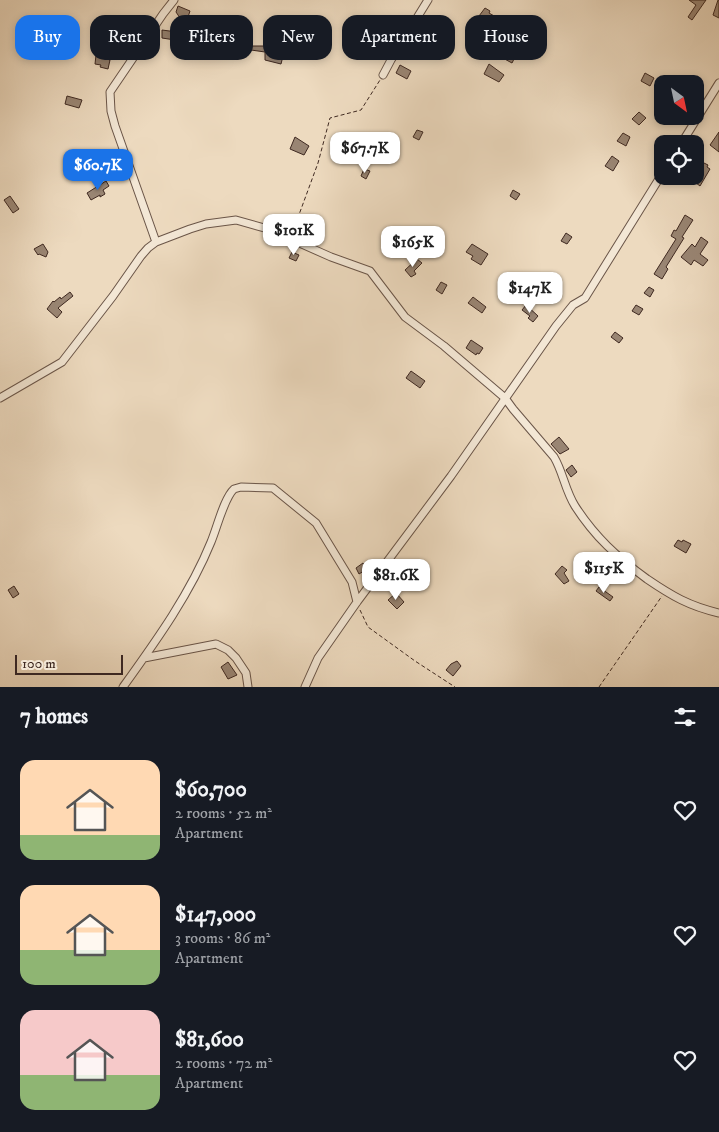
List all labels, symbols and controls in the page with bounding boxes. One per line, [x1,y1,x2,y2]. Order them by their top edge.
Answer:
chip: Buy [15,15,80,60]
chip: Rent [90,15,160,60]
chip: Filters [170,15,253,60]
chip: New [263,15,332,60]
chip: Apartment [342,15,455,60]
chip: House [465,15,547,60]
north arrow [654,75,704,125]
map controls [654,75,704,185]
pin: $67.7K [324,132,406,174]
button: locate [654,135,704,185]
text: $67.7K [341,138,389,158]
pin: $60.7K [57,148,139,191]
text: $60.7K [74,155,122,175]
pin: $101K [259,214,329,256]
text: $101K [274,220,314,240]
pin: $165K [378,226,448,268]
text: $165K [392,232,434,252]
pin: $147K [495,272,565,314]
text: $147K [509,278,551,298]
pin: $115K [569,552,639,594]
pin: $81.6K [355,558,437,601]
text: $115K [584,558,624,578]
text: $81.6K [373,565,419,585]
scale bar [15,652,122,675]
text: 100 m [22,655,56,673]
icon: filters [671,703,699,731]
text: 7 homes [20,704,88,730]
text: $60,700 [175,777,247,803]
icon: home [60,780,120,840]
icon: heart [671,796,699,824]
text: 2 rooms · 52 m² [175,803,272,823]
text: Apartment [175,823,243,843]
text: $147,000 [175,902,256,928]
icon: home [60,905,120,965]
icon: heart [671,921,699,949]
text: 3 rooms · 86 m² [175,928,270,948]
text: Apartment [175,948,243,968]
text: $81,600 [175,1027,244,1053]
icon: home [60,1030,120,1090]
icon: heart [671,1046,699,1074]
text: 2 rooms · 72 m² [175,1053,272,1073]
text: Apartment [175,1073,243,1093]

